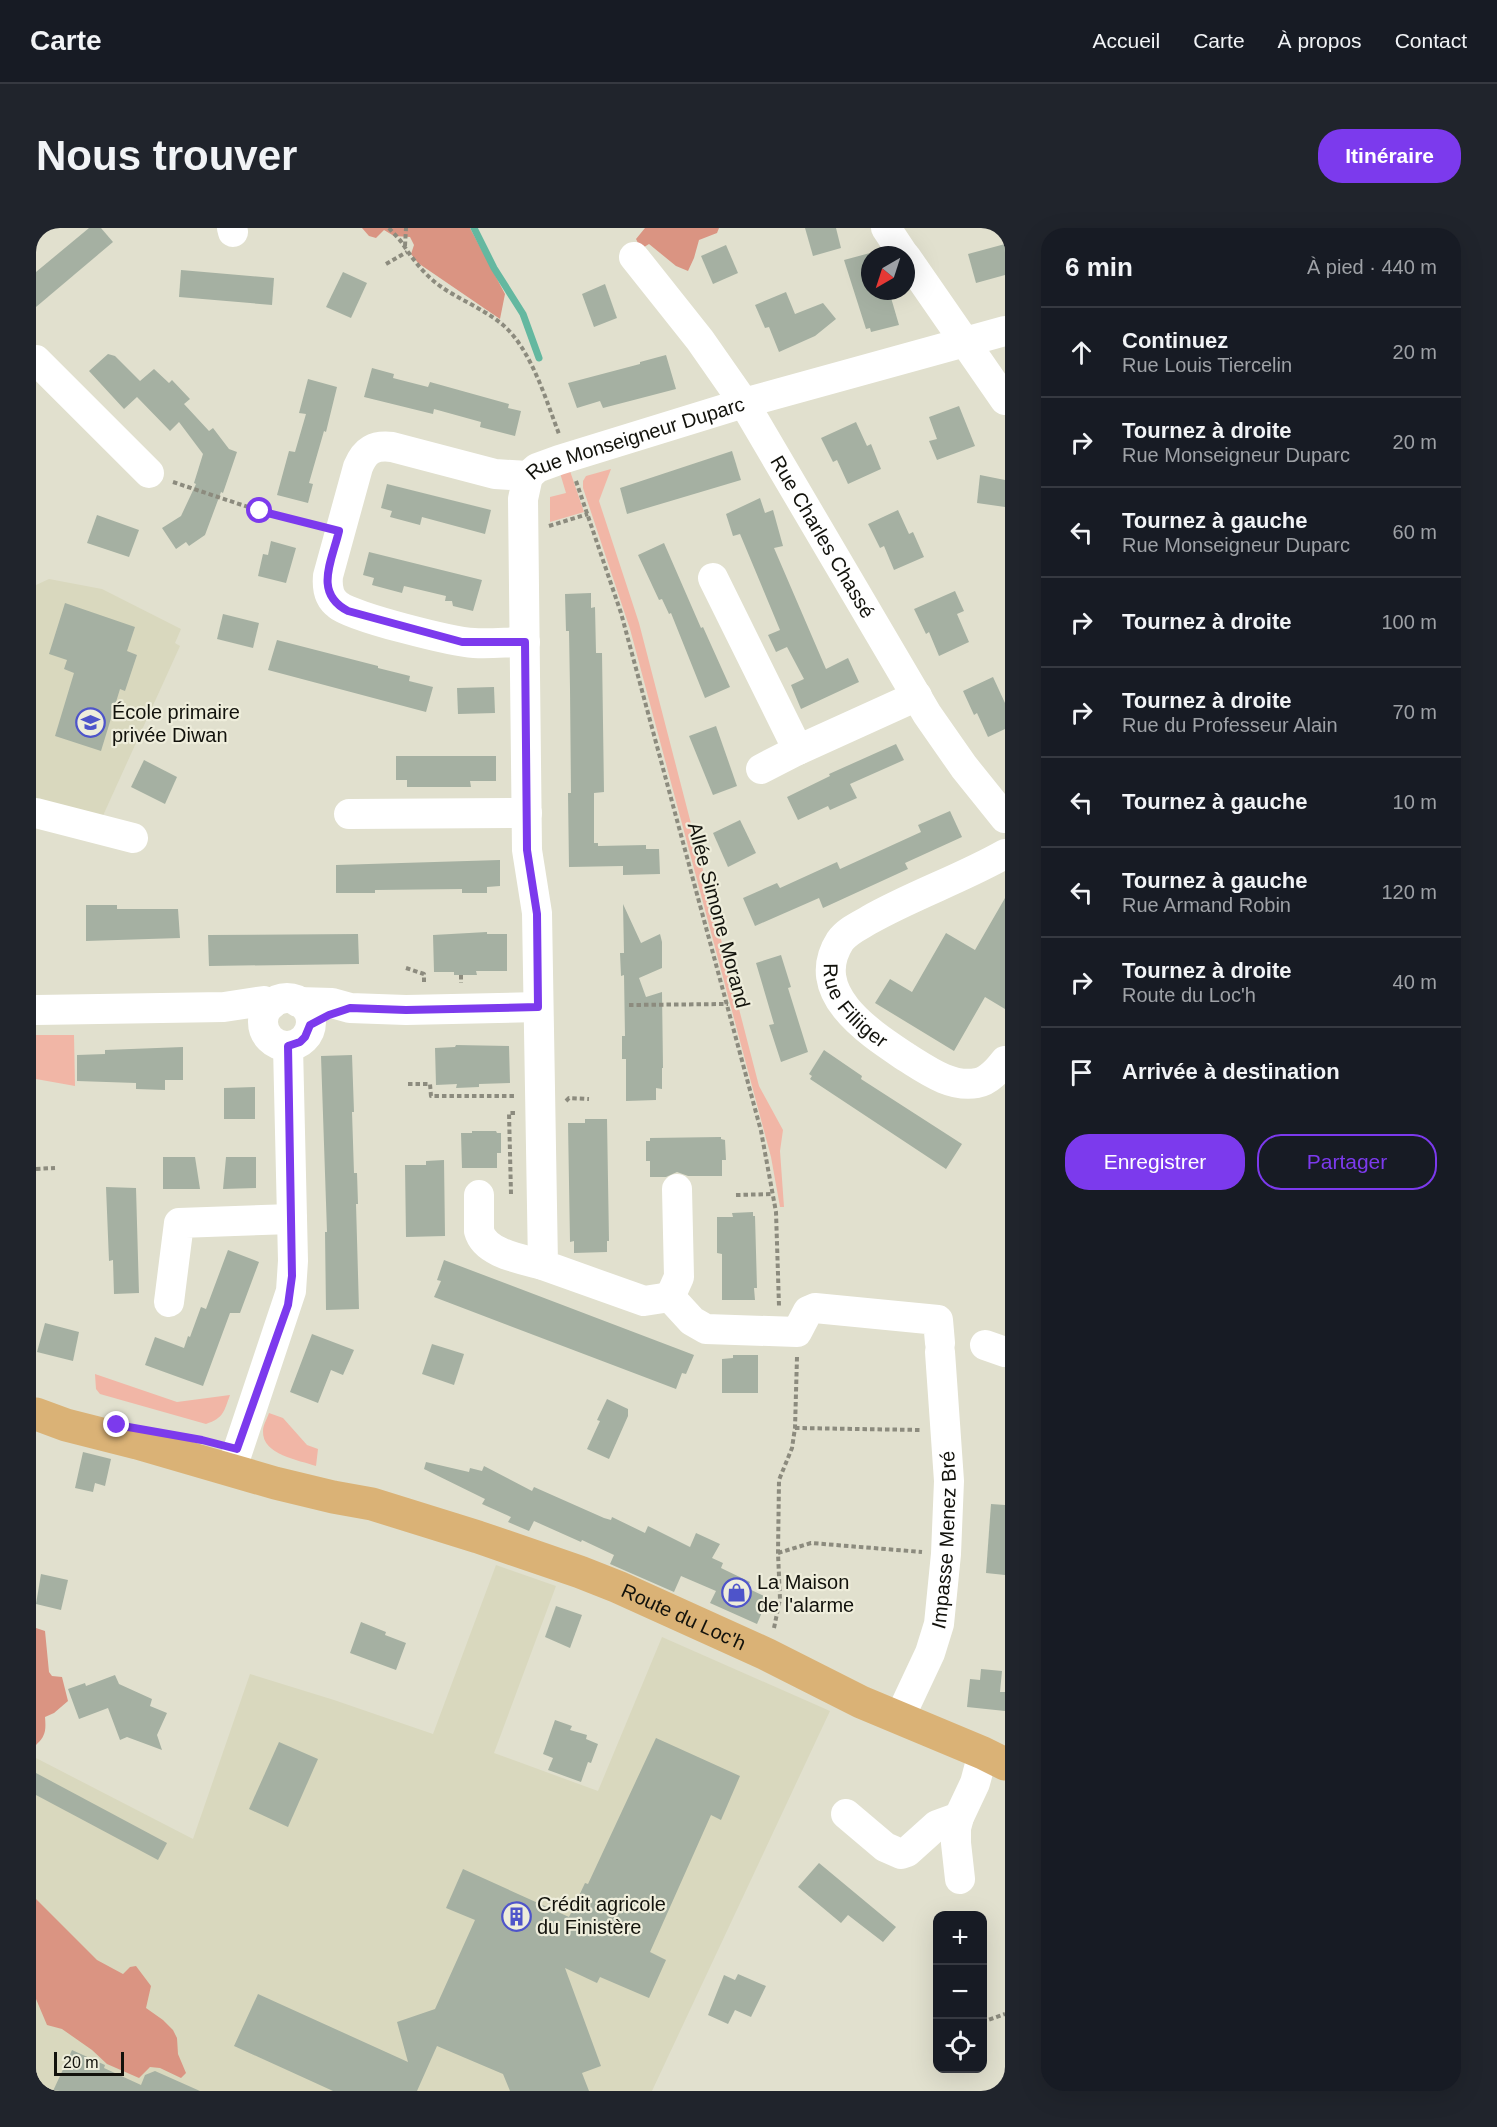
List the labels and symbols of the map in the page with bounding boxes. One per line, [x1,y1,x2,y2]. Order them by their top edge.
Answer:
north arrow [861,246,915,300]
street label: Rue Monseigneur Duparc [521,393,747,484]
street label: Rue Charles Chassé [766,452,879,622]
route start [246,497,272,523]
place label: École primaire privée Diwan [112,701,240,746]
school or university icon: École primaire privée Diwan [75,707,107,739]
street label: Allée Simone Morand [684,820,754,1010]
street label: Rue Filiiger [820,963,892,1052]
route end [103,1411,129,1437]
street label: Impasse Menez Bré [927,1450,960,1631]
place label: La Maison de l'alarme [757,1571,854,1616]
shop icon: La Maison de l'alarme [720,1577,752,1609]
street label: Route du Loc'h [618,1579,749,1654]
place label: Crédit agricole du Finistère [537,1893,666,1938]
building icon: Crédit agricole du Finistère [500,1900,532,1932]
scale bar [54,2049,124,2076]

